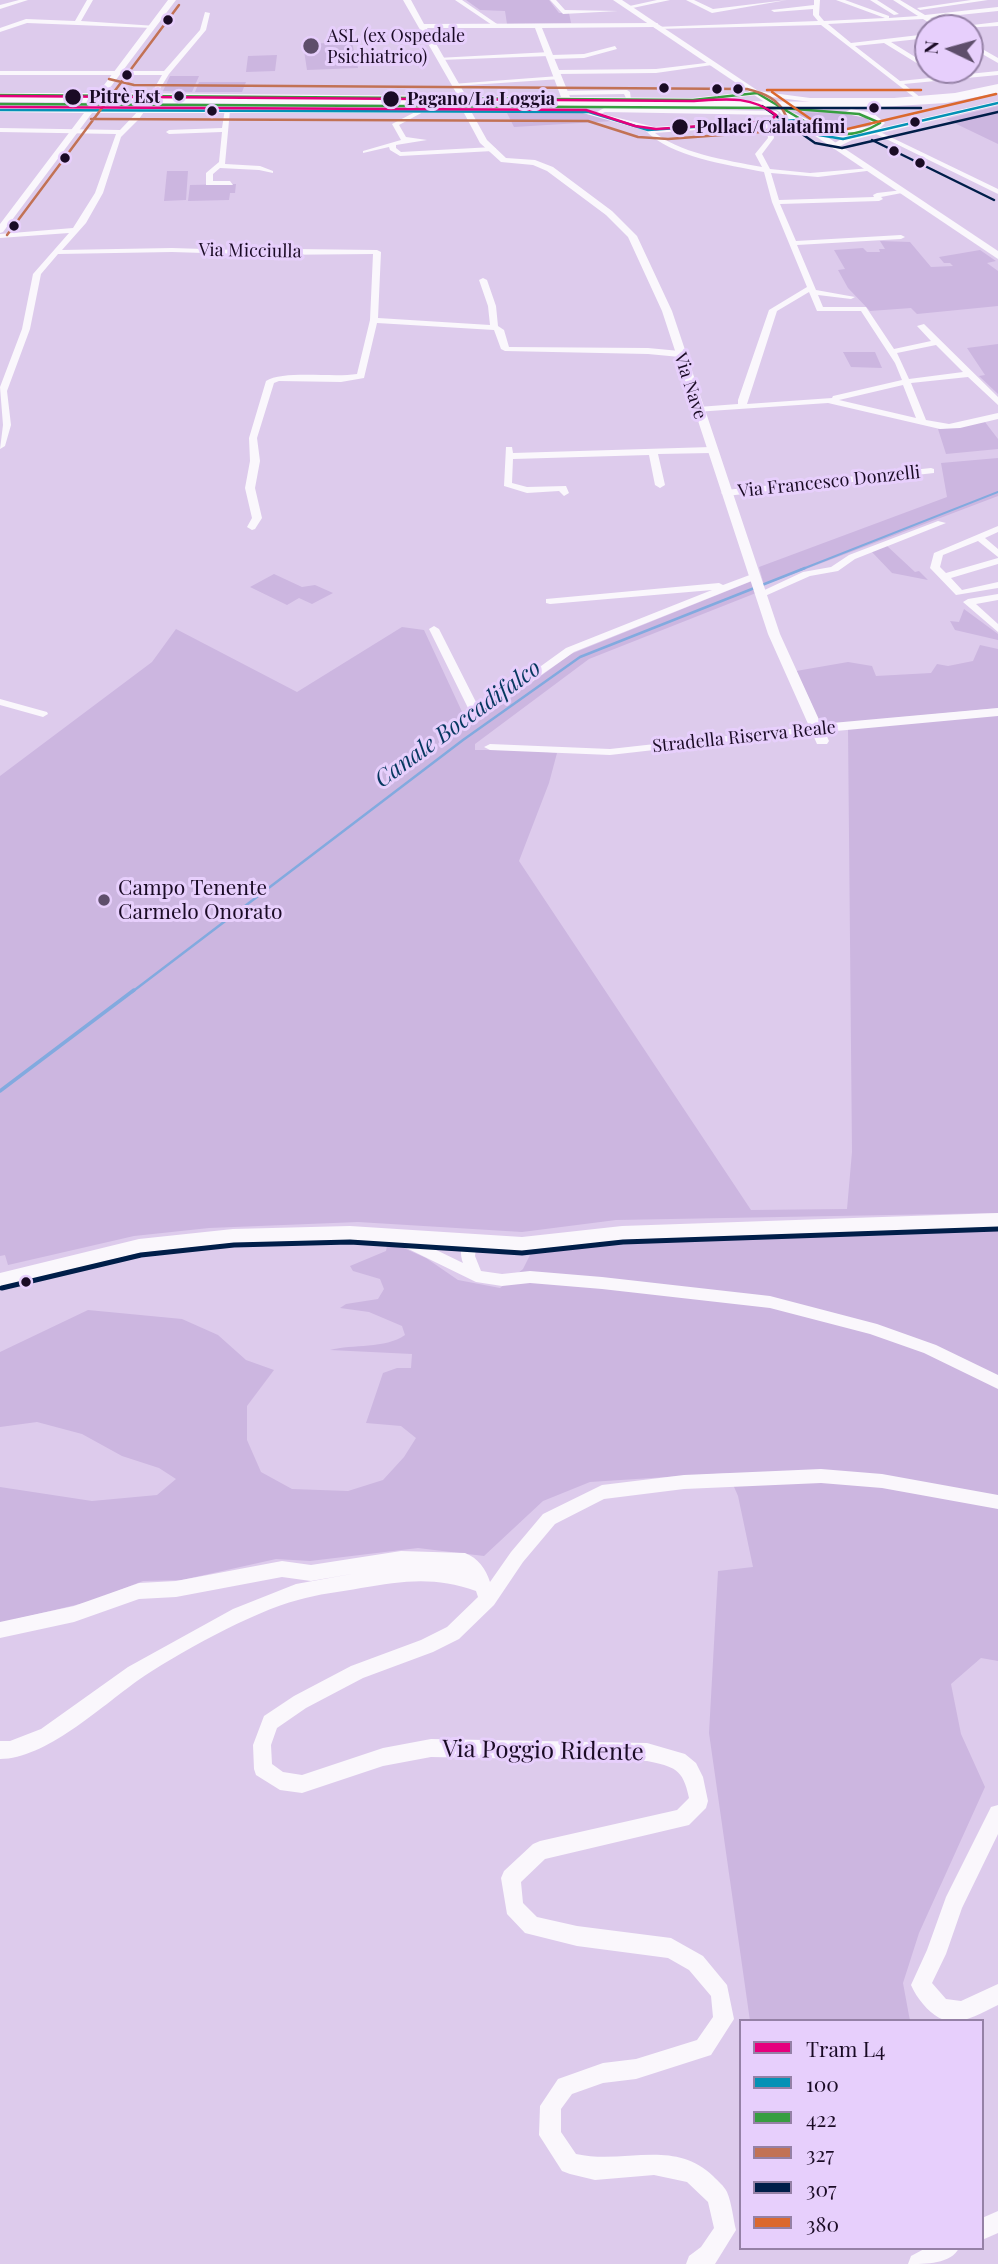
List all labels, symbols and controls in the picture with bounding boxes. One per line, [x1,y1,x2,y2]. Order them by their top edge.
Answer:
unlabelled marker [161,13,175,27]
north arrow [914,14,984,84]
place label: ASL (ex Ospedale Psichiatrico) [327,25,465,68]
marker: ASL (ex Ospedale Psichiatrico) [301,36,321,56]
text: N [917,39,944,55]
unlabelled marker [120,68,134,82]
unlabelled marker [657,81,671,95]
unlabelled marker [710,82,724,96]
unlabelled marker [731,82,745,96]
place label: Pitrè Est [89,86,160,108]
marker: Pitrè Est [63,87,83,107]
place label: Pagano/La Loggia [407,88,555,110]
unlabelled marker [172,89,186,103]
marker: Pagano/La Loggia [381,89,401,109]
unlabelled marker [867,101,881,115]
unlabelled marker [205,104,219,118]
unlabelled marker [908,115,922,129]
place label: Pollaci/Calatafimi [696,116,845,138]
marker: Pollaci/Calatafimi [670,117,690,137]
unlabelled marker [887,144,901,158]
unlabelled marker [58,151,72,165]
unlabelled marker [913,156,927,170]
unlabelled marker [7,219,21,233]
street label: Via Micciulla [198,239,302,263]
street label: Via Nave [669,350,711,422]
street label: Via Francesco Donzelli [737,462,921,502]
water label: Canale Boccadifalco [369,654,547,794]
street label: Stradella Riserva Reale [651,717,837,757]
place label: Campo Tenente Carmelo Onorato [118,875,282,925]
marker: Campo Tenente Carmelo Onorato [96,892,112,908]
unlabelled marker [19,1275,33,1289]
street label: Via Poggio Ridente [442,1735,644,1767]
legend [739,2019,984,2250]
text: Tram L4 [806,2034,885,2062]
text: 100 [806,2069,839,2097]
text: 422 [806,2104,837,2132]
text: 327 [806,2139,834,2167]
text: 307 [806,2174,837,2202]
text: 380 [806,2209,839,2237]

